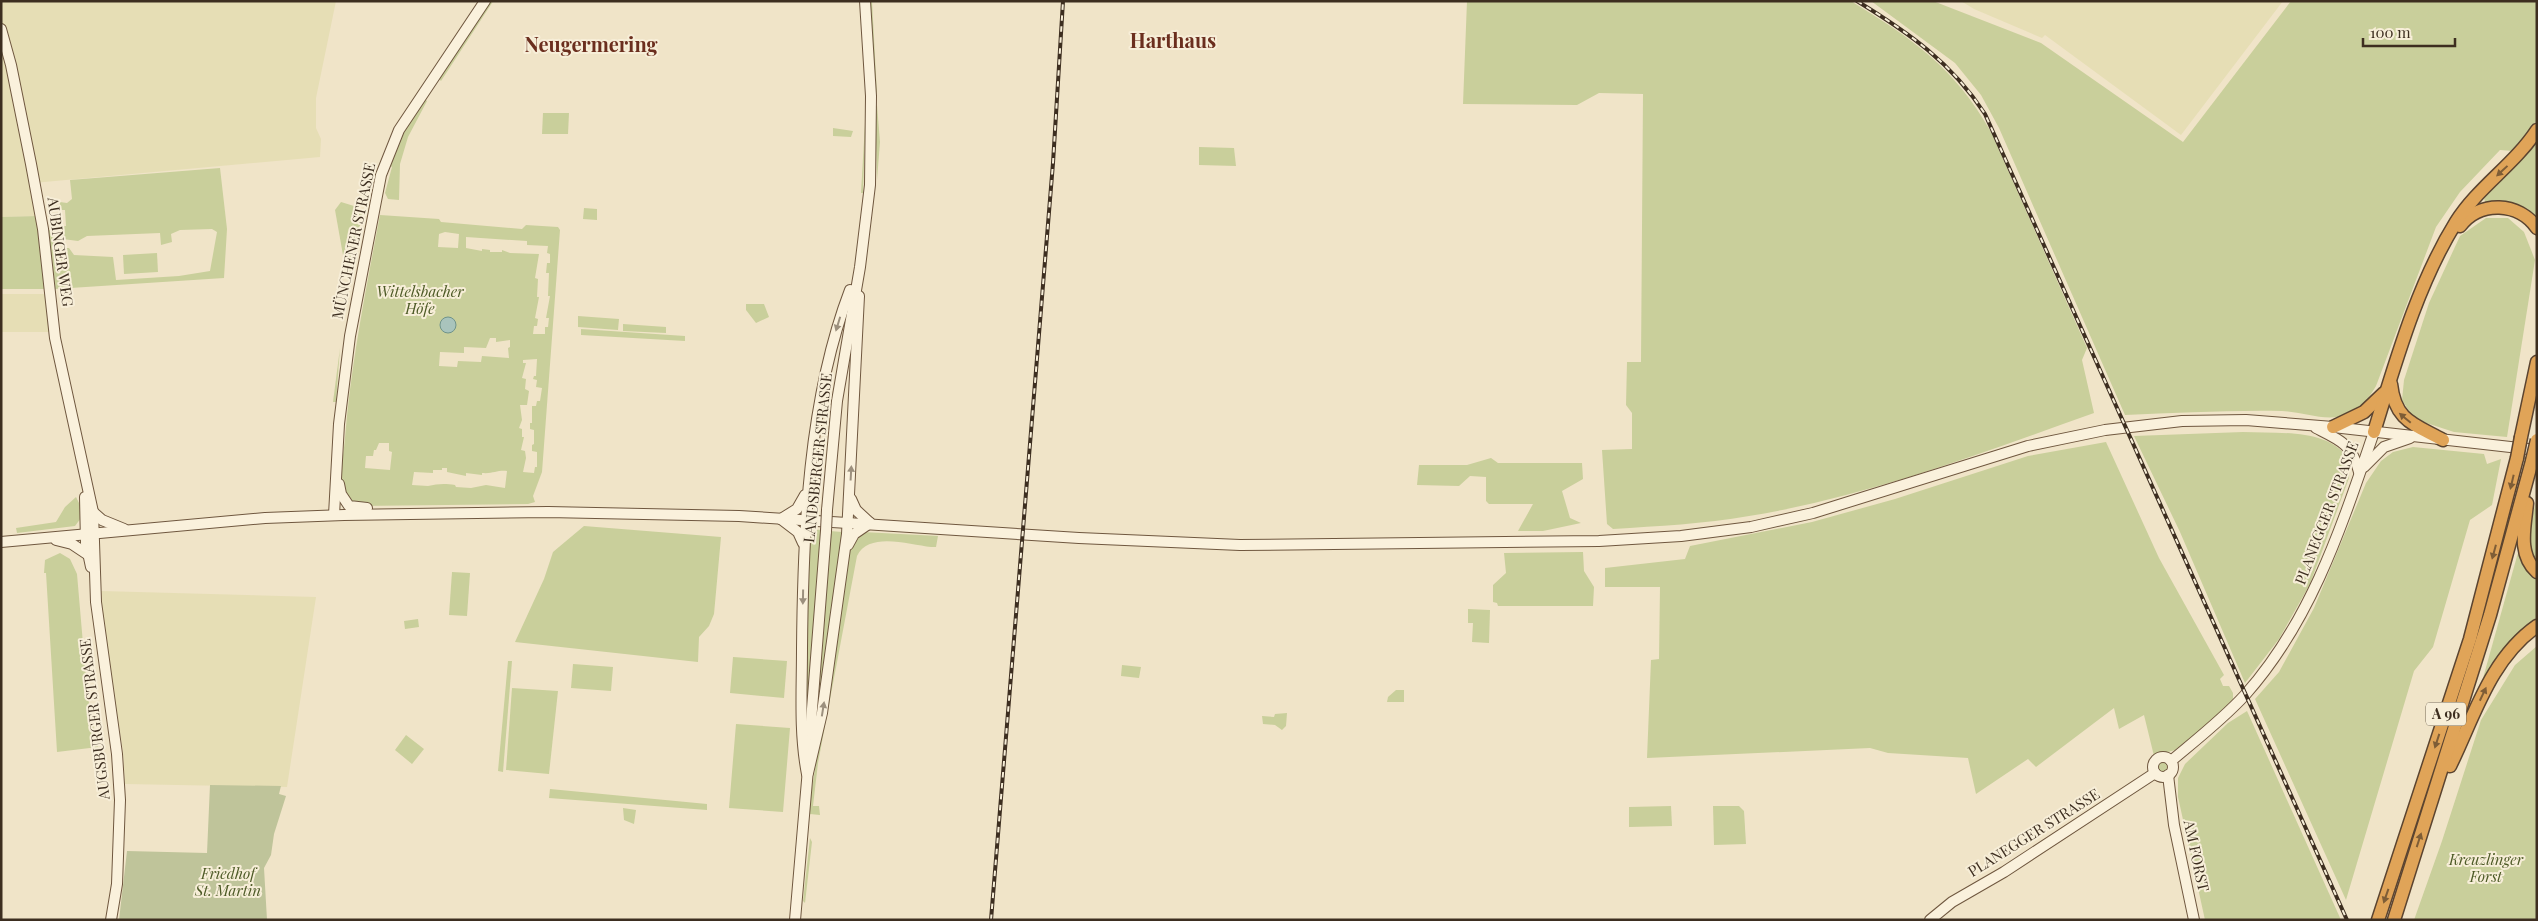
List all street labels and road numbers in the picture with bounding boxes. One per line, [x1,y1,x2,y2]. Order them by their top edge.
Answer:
street label: MÜNCHENER STRASSE [327,161,379,321]
street label: AUBINGER WEG [43,195,79,308]
street label: LANDSBERGER STRASSE [798,372,836,544]
street label: PLANEGGER STRASSE [2290,438,2363,587]
street label: AUGSBURGER STRASSE [74,637,114,802]
road number: A 96 [2426,702,2466,726]
street label: PLANEGGER STRASSE [1964,783,2103,881]
street label: AM FORST [2179,817,2214,893]

